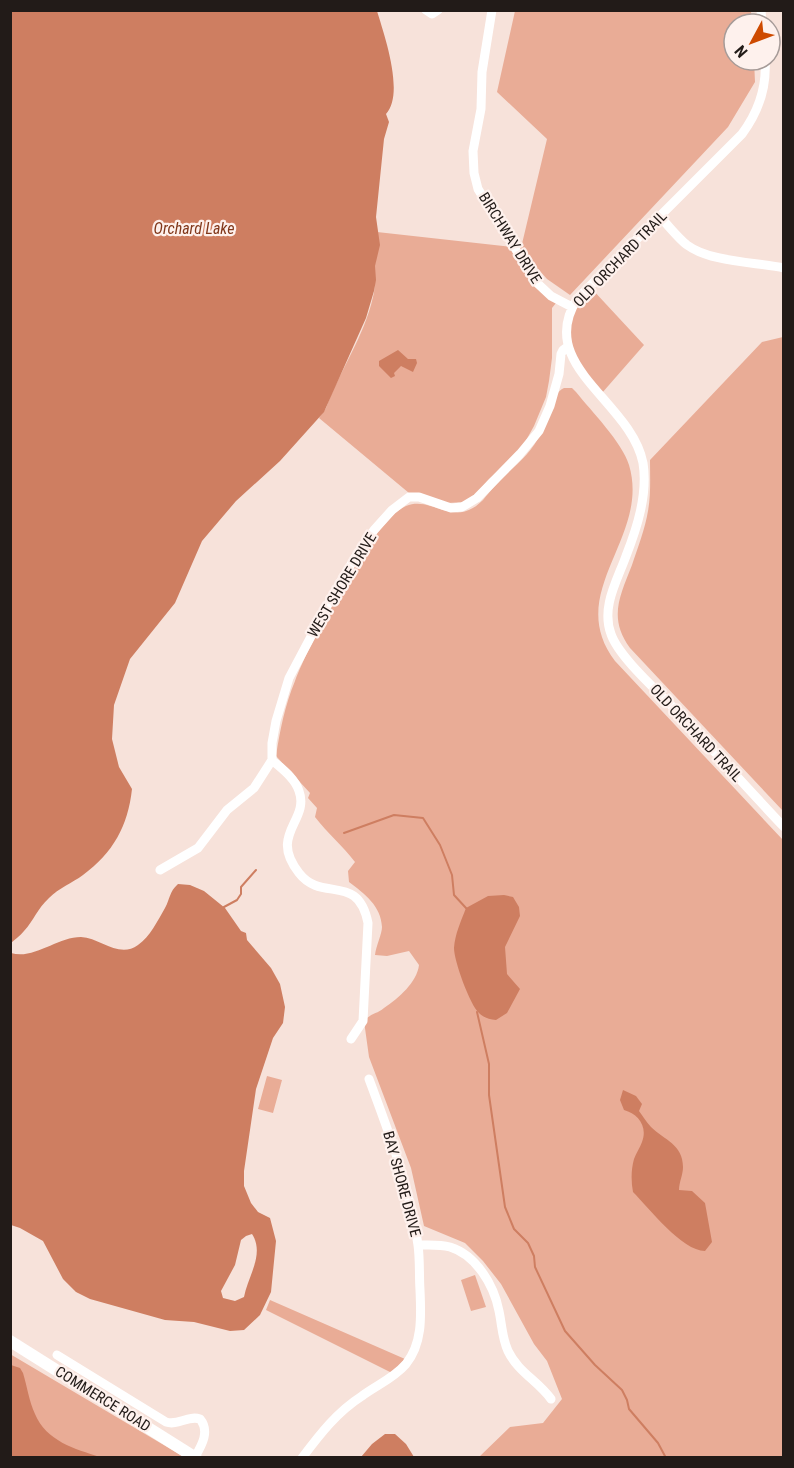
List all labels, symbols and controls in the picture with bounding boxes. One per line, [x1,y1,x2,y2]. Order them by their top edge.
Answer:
north arrow [722,12,782,72]
text: N [731,42,751,61]
street label: BIRCHWAY DRIVE [475,189,545,287]
street label: OLD ORCHARD TRAIL [570,207,670,311]
water label: Orchard Lake [154,219,234,238]
street label: WEST SHORE DRIVE [304,529,380,641]
street label: OLD ORCHARD TRAIL [646,681,746,785]
street label: BAY SHORE DRIVE [379,1129,425,1239]
street label: COMMERCE ROAD [52,1362,154,1436]

